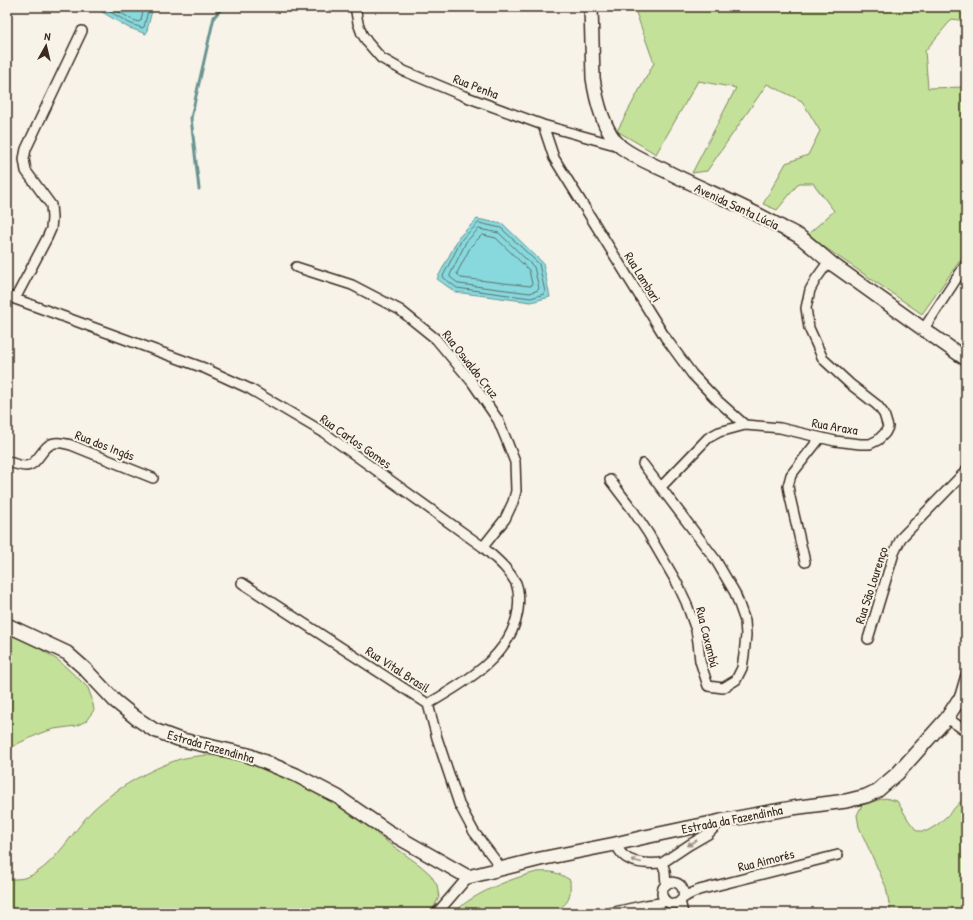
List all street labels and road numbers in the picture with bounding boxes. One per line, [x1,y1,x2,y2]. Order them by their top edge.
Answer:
street label: Rua Penha [451,69,501,103]
street label: Avenida Santa Lúcia [692,179,782,233]
street label: Rua Lambari [620,248,666,306]
street label: Rua Oswaldo Cruz [439,326,504,402]
street label: Rua Carlos Gomes [317,410,395,472]
street label: Rua Araxa [811,413,859,439]
street label: Rua dos Ingás [73,425,137,465]
street label: Rua São Lourenço [850,544,892,626]
street label: Rua Caxambú [692,605,724,669]
street label: Rua Vital Brasil [362,641,434,697]
street label: Estrada Fazendinha [166,725,256,767]
street label: Estrada da Fazendinha [680,800,784,838]
street label: Rua Aimorés [736,844,796,876]

